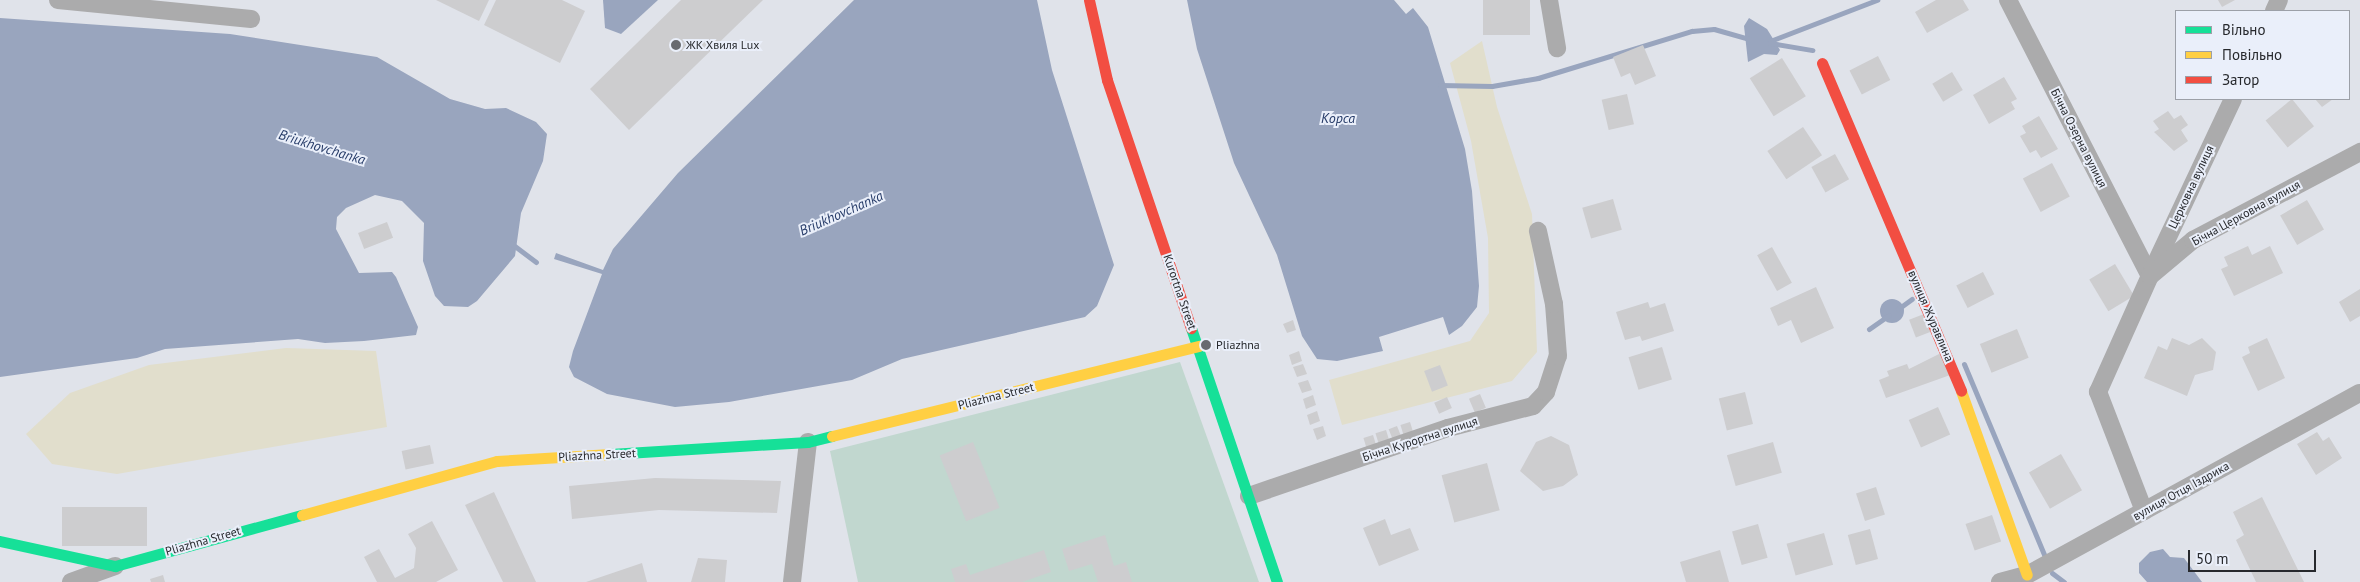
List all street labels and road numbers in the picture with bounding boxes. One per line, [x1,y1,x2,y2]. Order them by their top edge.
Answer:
street label: Бічна Озерна вулиця [2048,86,2110,190]
street label: Церковна вулиця [2165,143,2217,231]
street label: Бічна Церковна вулиця [2189,177,2303,249]
street label: Kurortna Street [1160,252,1200,332]
street label: вулиця Журавлина [1905,268,1957,364]
street label: Pliazhna Street [957,380,1035,412]
street label: Бічна Курортна вулиця [1361,414,1479,464]
street label: Pliazhna Street [558,446,636,464]
street label: вулиця Отця Іздрика [2130,459,2232,523]
street label: Pliazhna Street [164,523,242,559]

